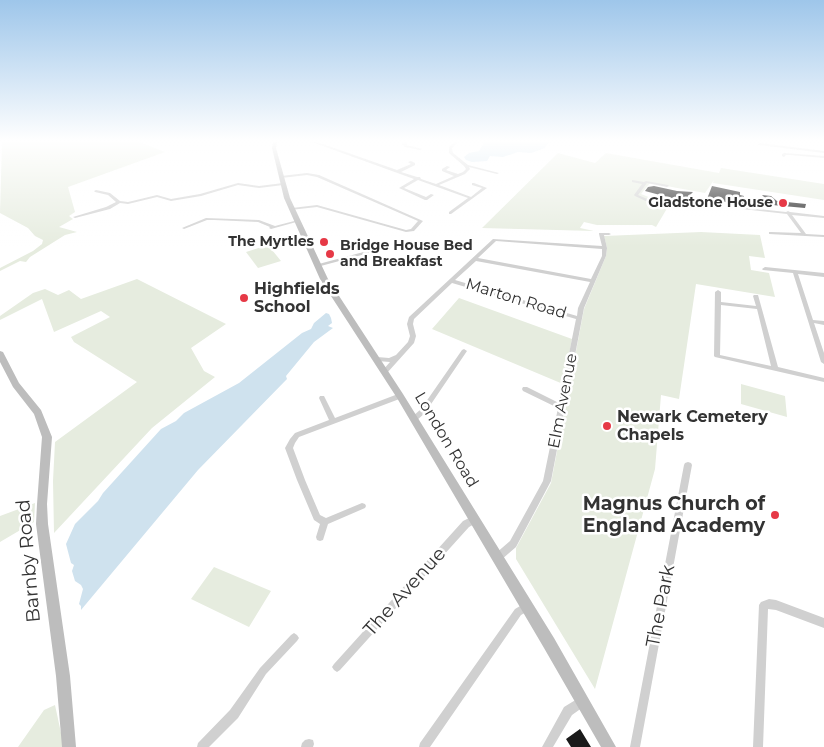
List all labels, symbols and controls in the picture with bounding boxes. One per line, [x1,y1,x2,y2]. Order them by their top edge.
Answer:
place label: Gladstone House [648,195,773,211]
marker: Gladstone House [777,197,789,209]
place label: The Myrtles [228,234,314,250]
marker: The Myrtles [318,236,330,248]
place label: Bridge House Bed and Breakfast [340,238,473,270]
marker: Bridge House Bed and Breakfast [324,248,336,260]
street label: Marton Road [463,275,569,323]
place label: Highfields School [254,279,340,317]
marker: Highfields School [238,292,250,304]
street label: Elm Avenue [544,352,582,450]
street label: London Road [410,389,482,491]
place label: Newark Cemetery Chapels [617,407,768,445]
marker: Newark Cemetery Chapels [601,420,613,432]
place label: Magnus Church of England Academy [583,493,765,537]
street label: Barnby Road [12,499,46,623]
marker: Magnus Church of England Academy [769,509,781,521]
street label: The Avenue [359,543,451,641]
street label: The Park [642,563,680,649]

